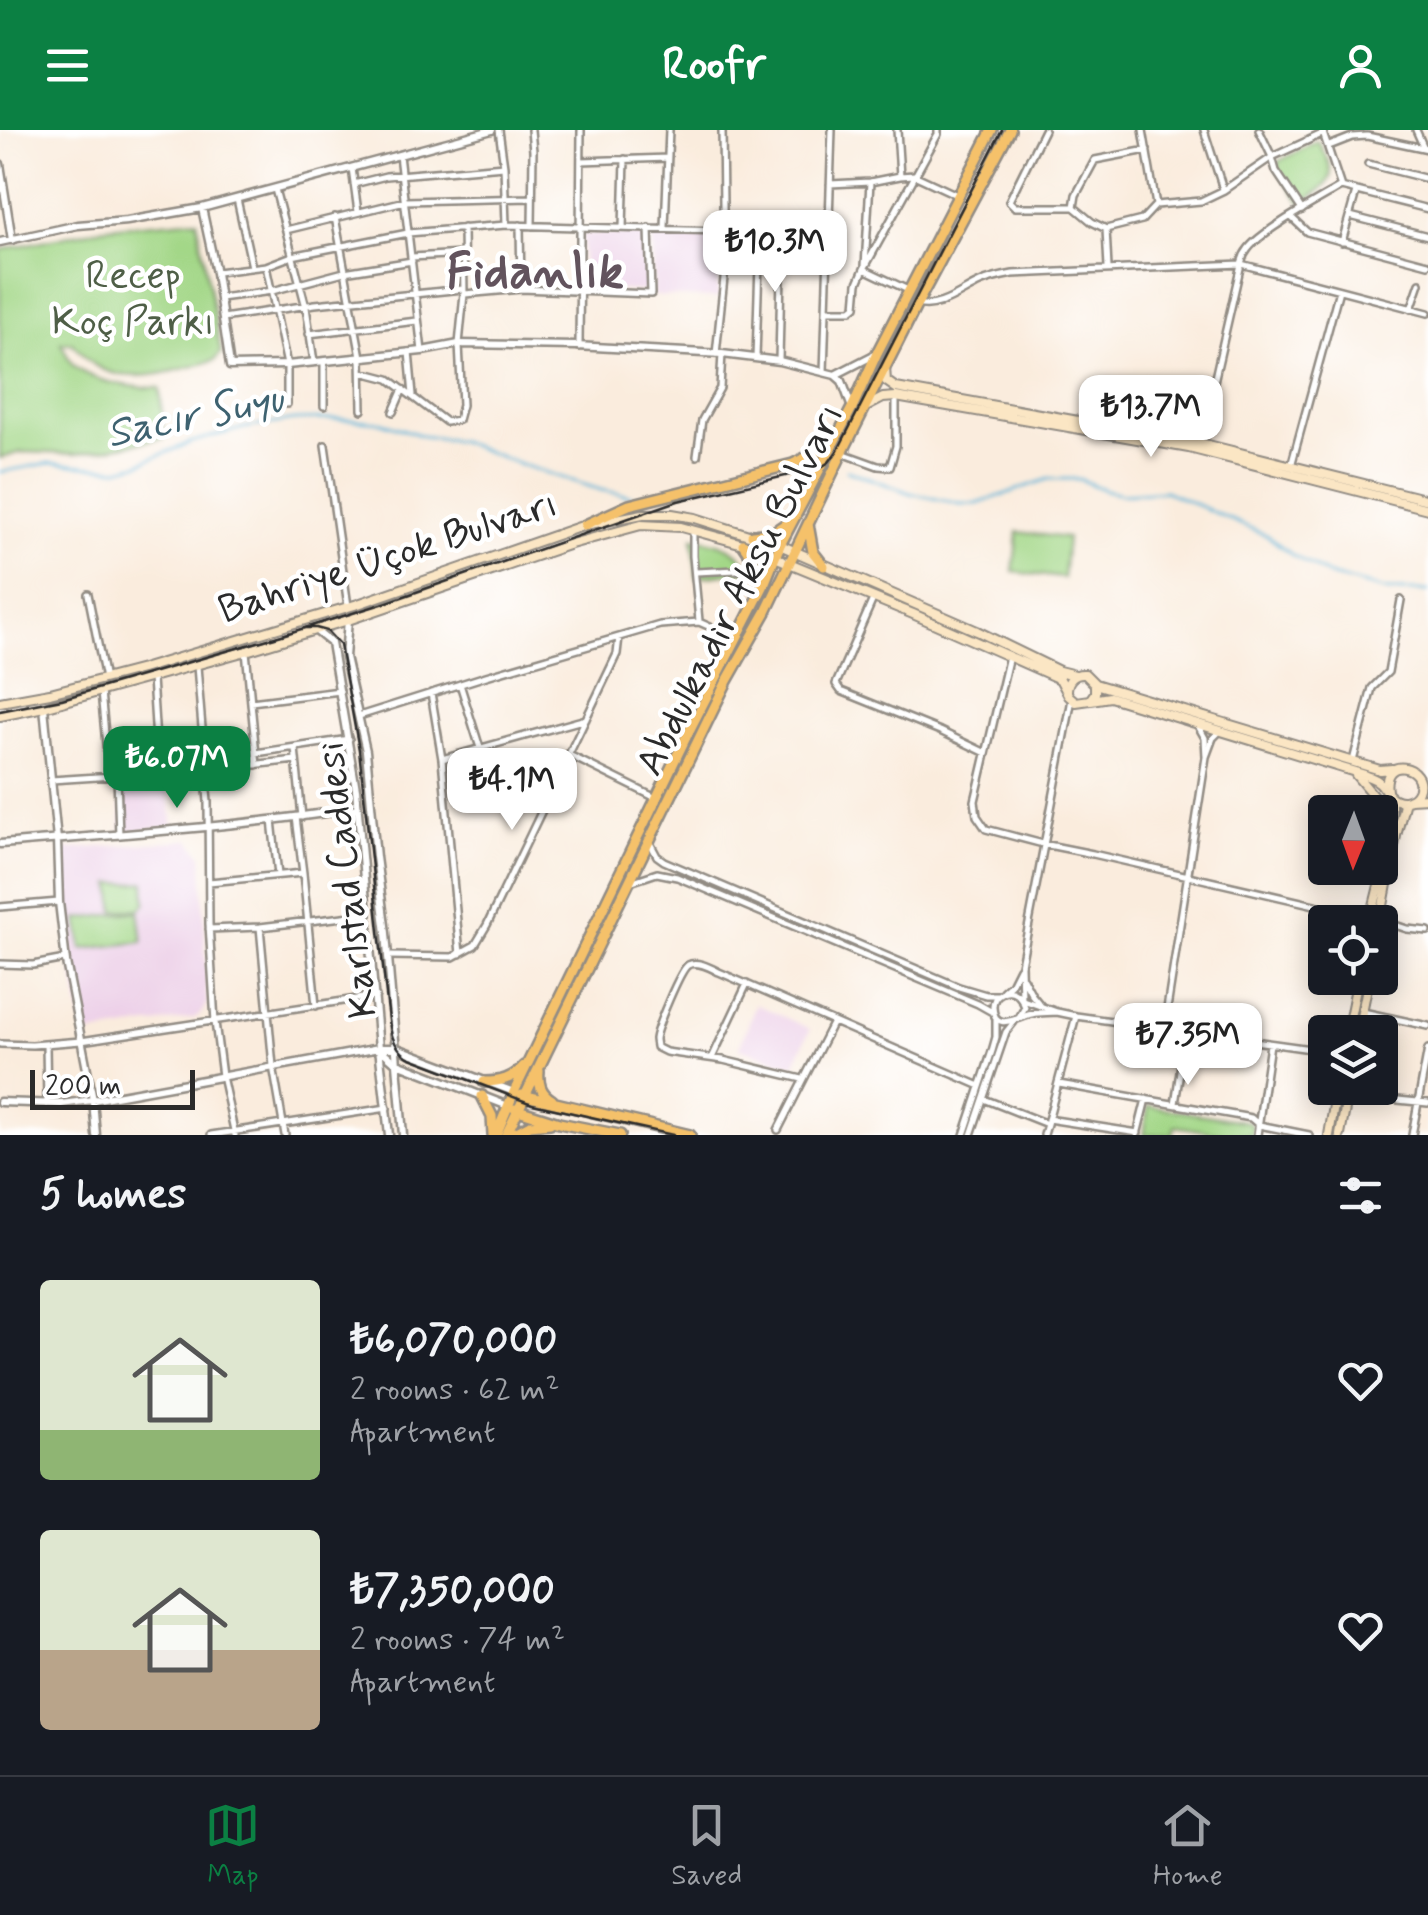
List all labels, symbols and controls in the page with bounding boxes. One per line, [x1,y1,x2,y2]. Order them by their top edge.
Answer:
text: Roofr [662,36,766,95]
icon: menu [40,38,95,93]
icon: person [1333,38,1388,93]
pin: ₺10.3M [694,210,856,295]
text: ₺10.3M [725,221,825,263]
district label: Fidanlık [446,240,624,306]
park label: Recep Koç Parkı [52,251,214,349]
water label: Sacır Suyu [102,371,291,463]
pin: ₺13.7M [1070,375,1232,460]
text: ₺13.7M [1101,386,1201,428]
street label: Abdulkadir Aksu Bulvarı [625,395,857,785]
street label: Bahriye Üçok Bulvarı [212,479,564,637]
pin: ₺6.07M [96,726,258,811]
text: ₺6.07M [125,737,229,779]
street label: Karlstad Caddesi [305,739,391,1021]
pin: ₺4.1M [442,748,582,833]
text: ₺4.1M [469,759,555,801]
north arrow [1308,795,1398,885]
map controls [1308,795,1398,1105]
button: locate [1308,905,1398,995]
pin: ₺7.35M [1107,1003,1269,1088]
text: ₺7.35M [1136,1014,1240,1056]
button: layers [1308,1015,1398,1105]
scale bar [30,1065,195,1110]
text: 200 m [45,1069,121,1106]
text: 5 homes [40,1168,186,1223]
icon: filters [1333,1168,1388,1223]
text: ₺6,070,000 [350,1314,557,1369]
icon: home [120,1320,240,1440]
icon: heart [1333,1353,1388,1408]
text: 2 rooms · 62 m² [350,1369,559,1411]
text: Apartment [350,1411,495,1453]
text: ₺7,350,000 [350,1564,555,1619]
icon: home [120,1570,240,1690]
icon: heart [1333,1603,1388,1658]
text: 2 rooms · 74 m² [350,1619,565,1661]
text: Apartment [350,1661,495,1703]
tab: Map [205,1798,260,1895]
tab: Saved [671,1798,742,1895]
tab: Home [1153,1798,1223,1895]

